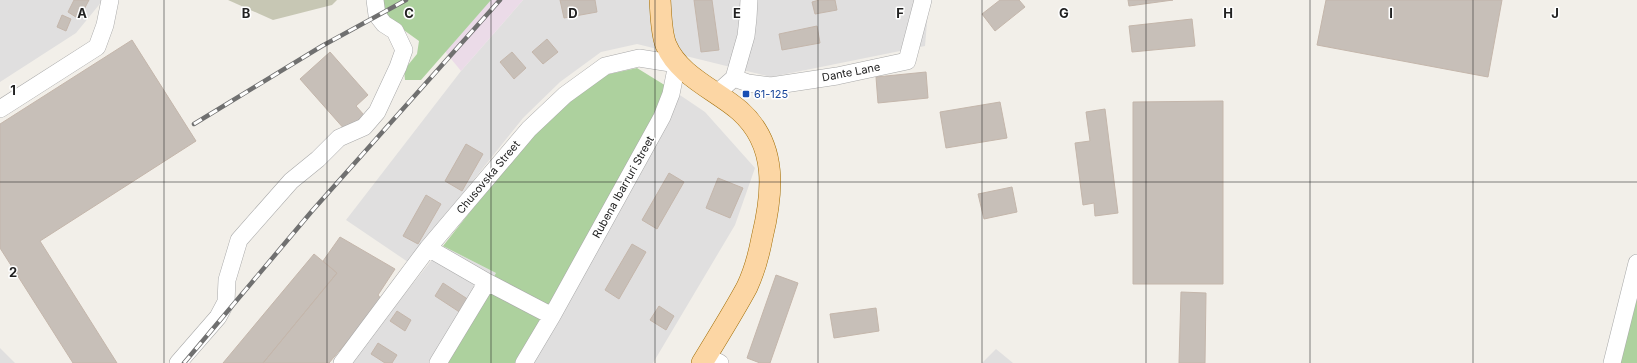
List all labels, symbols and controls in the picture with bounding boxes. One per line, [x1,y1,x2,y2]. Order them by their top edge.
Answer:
text: A [77,5,87,21]
text: B [242,5,251,21]
text: C [404,5,414,21]
text: D [568,5,578,21]
text: E [733,5,741,21]
text: F [896,5,904,21]
text: G [1059,5,1069,21]
text: H [1223,5,1233,21]
text: I [1389,5,1393,21]
text: J [1551,5,1559,21]
street label: Dante Lane [821,60,881,84]
text: 1 [10,82,16,98]
place label: 61-125 [754,87,789,101]
marker: 61-125 [741,89,751,99]
street label: Rubena Ibarruri Street [589,133,657,240]
street label: Chusovska Street [453,137,523,217]
text: 2 [9,264,17,280]

